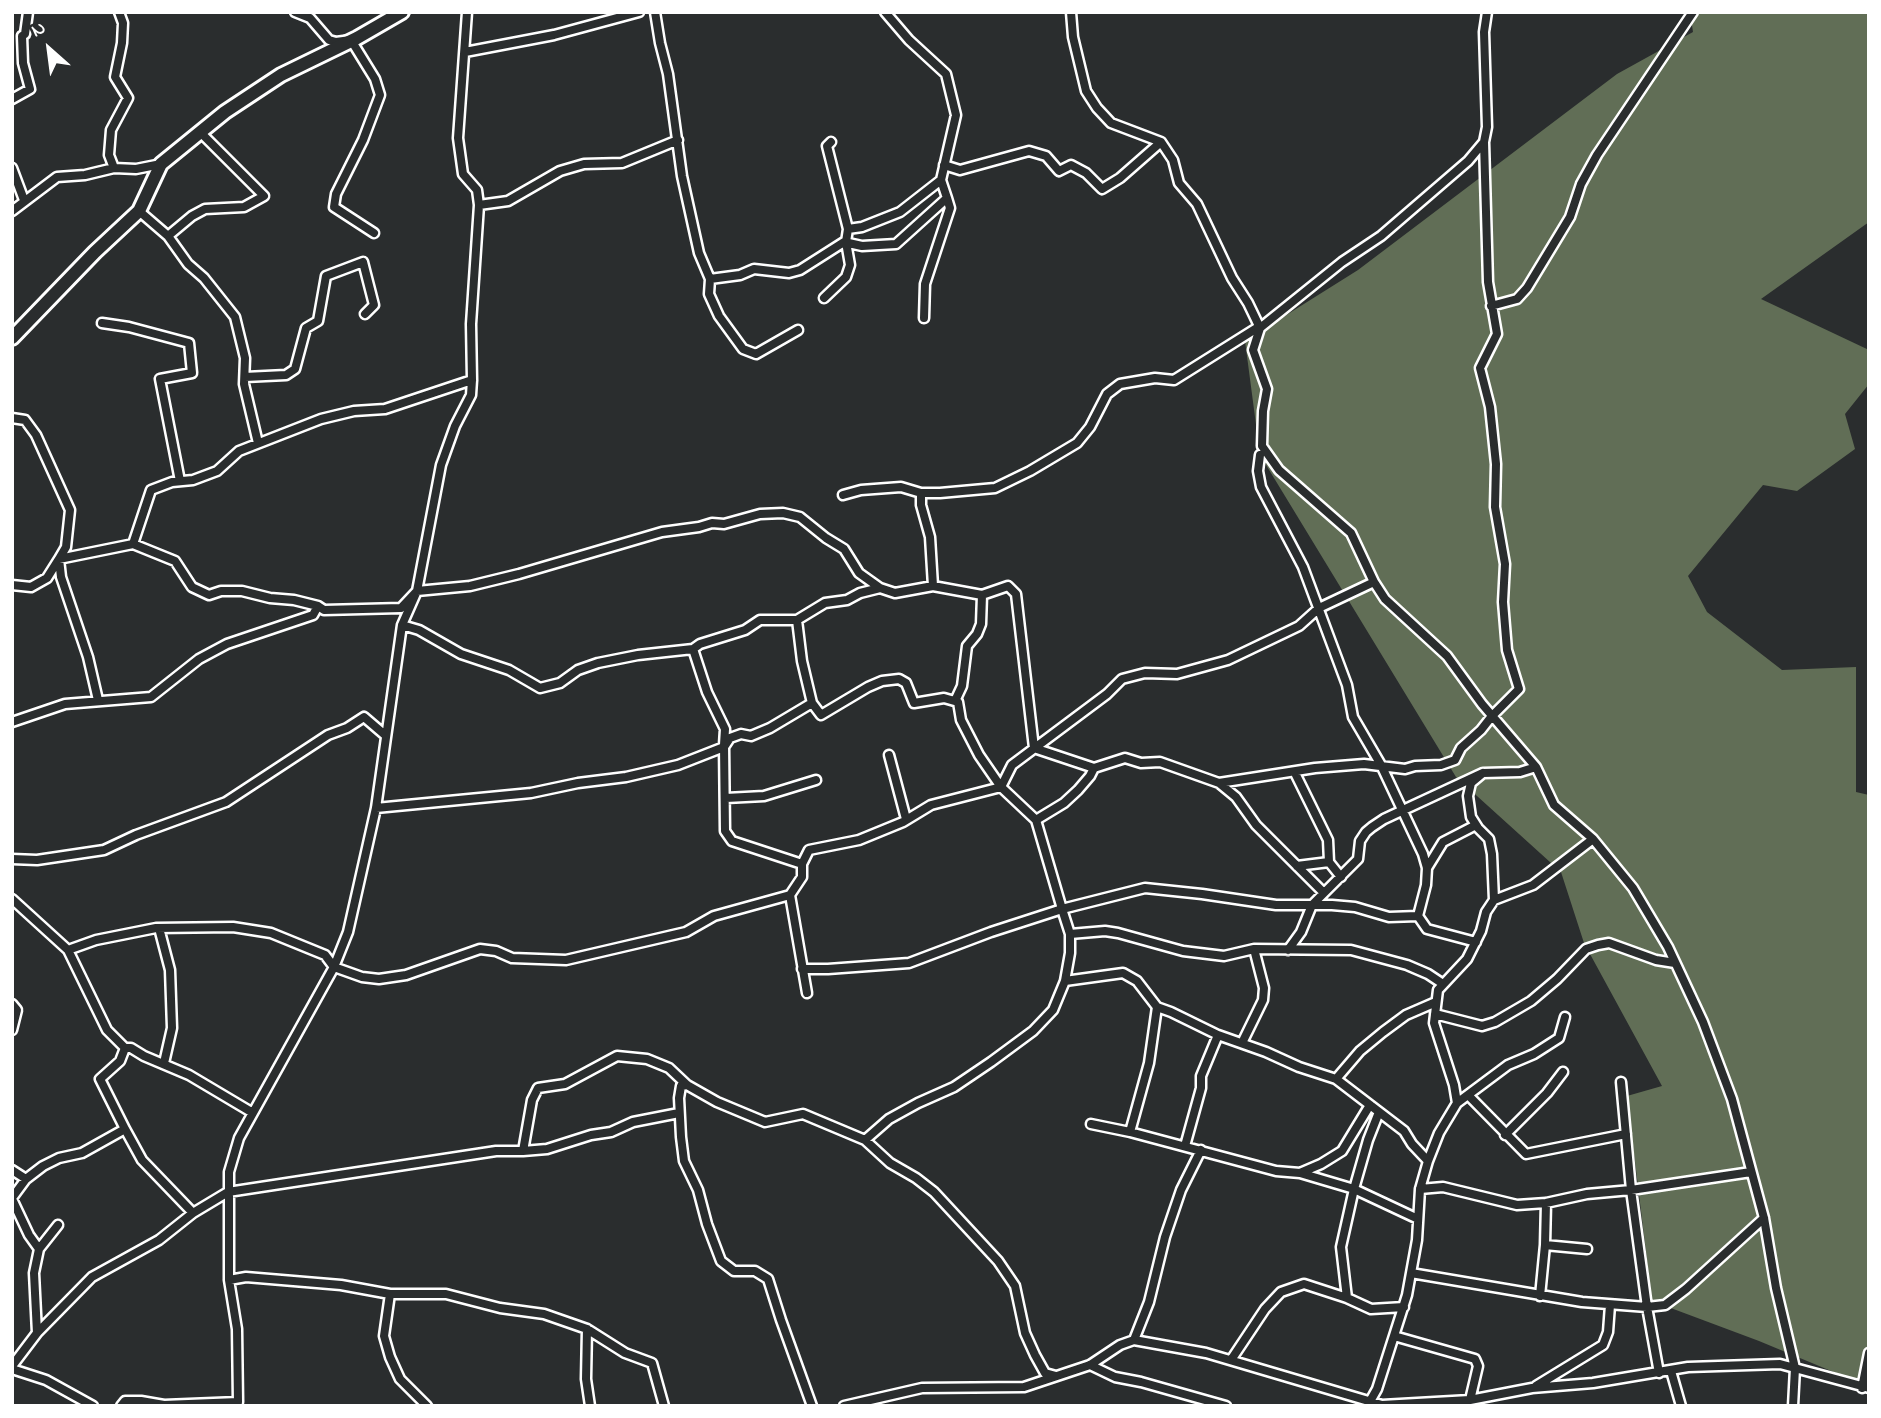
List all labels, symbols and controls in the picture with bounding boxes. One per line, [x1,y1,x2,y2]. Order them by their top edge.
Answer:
north arrow [14,14,84,84]
text: N [27,15,51,45]

